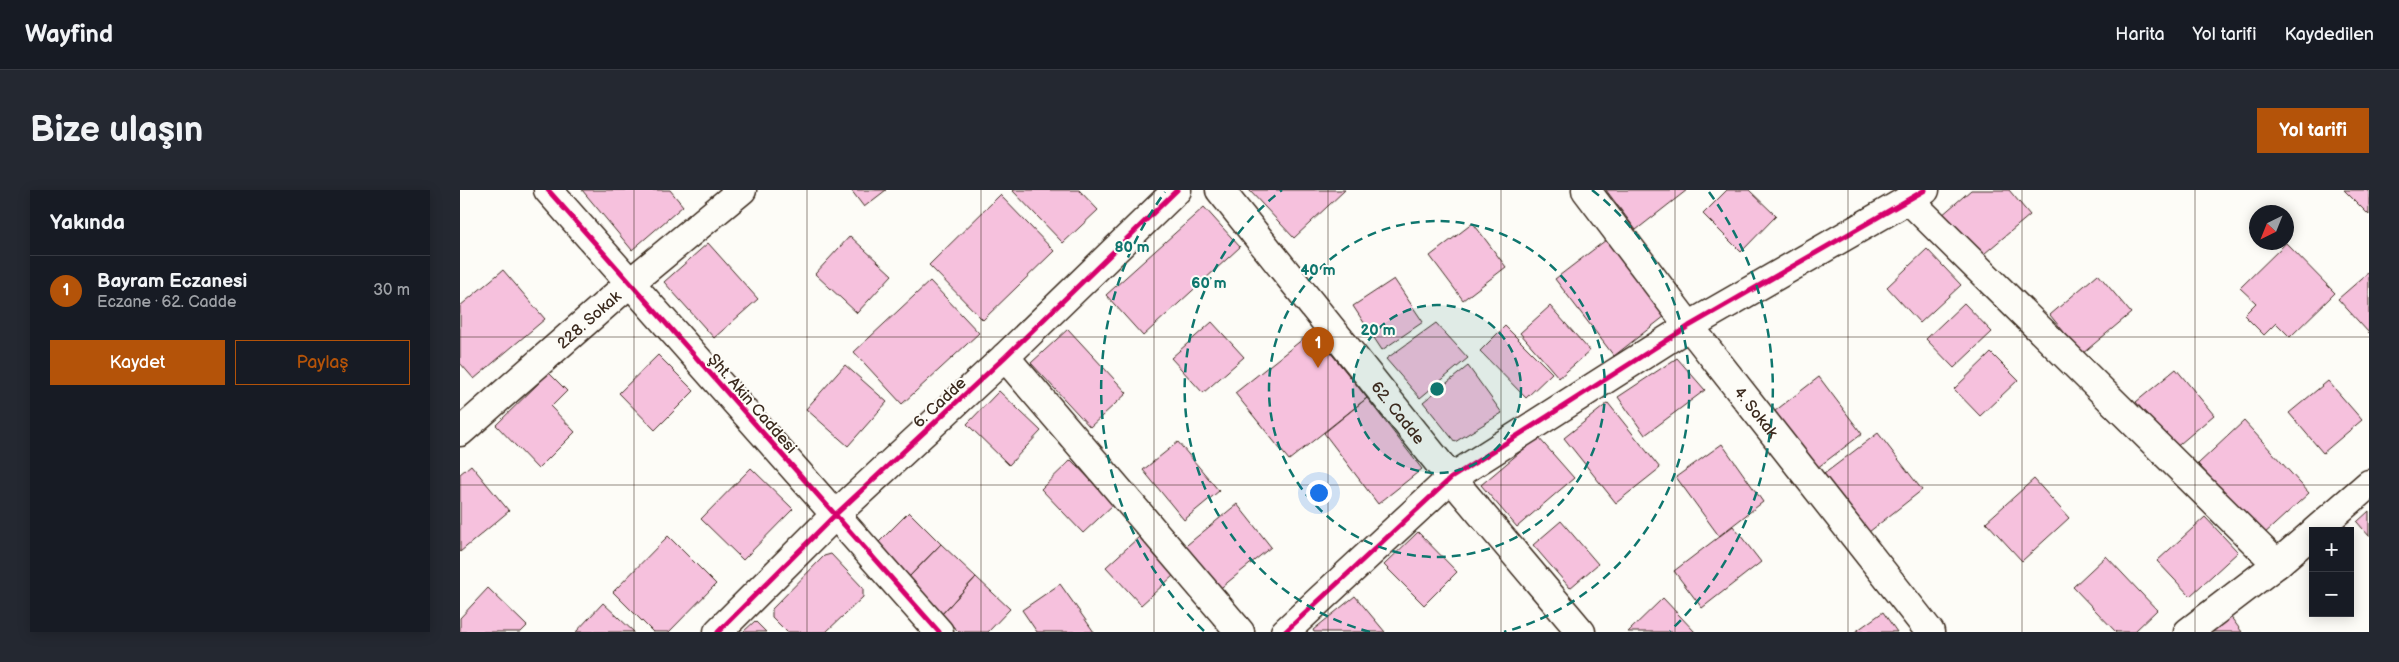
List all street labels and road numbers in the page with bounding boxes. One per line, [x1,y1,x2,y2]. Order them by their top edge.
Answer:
street label: 228. Sokak [554,287,625,353]
street label: Şht. Akin Caddesi [703,350,800,458]
street label: 6. Cadde [910,373,971,432]
street label: 62. Cadde [1366,378,1428,449]
street label: 4. Sokak [1729,383,1782,443]

